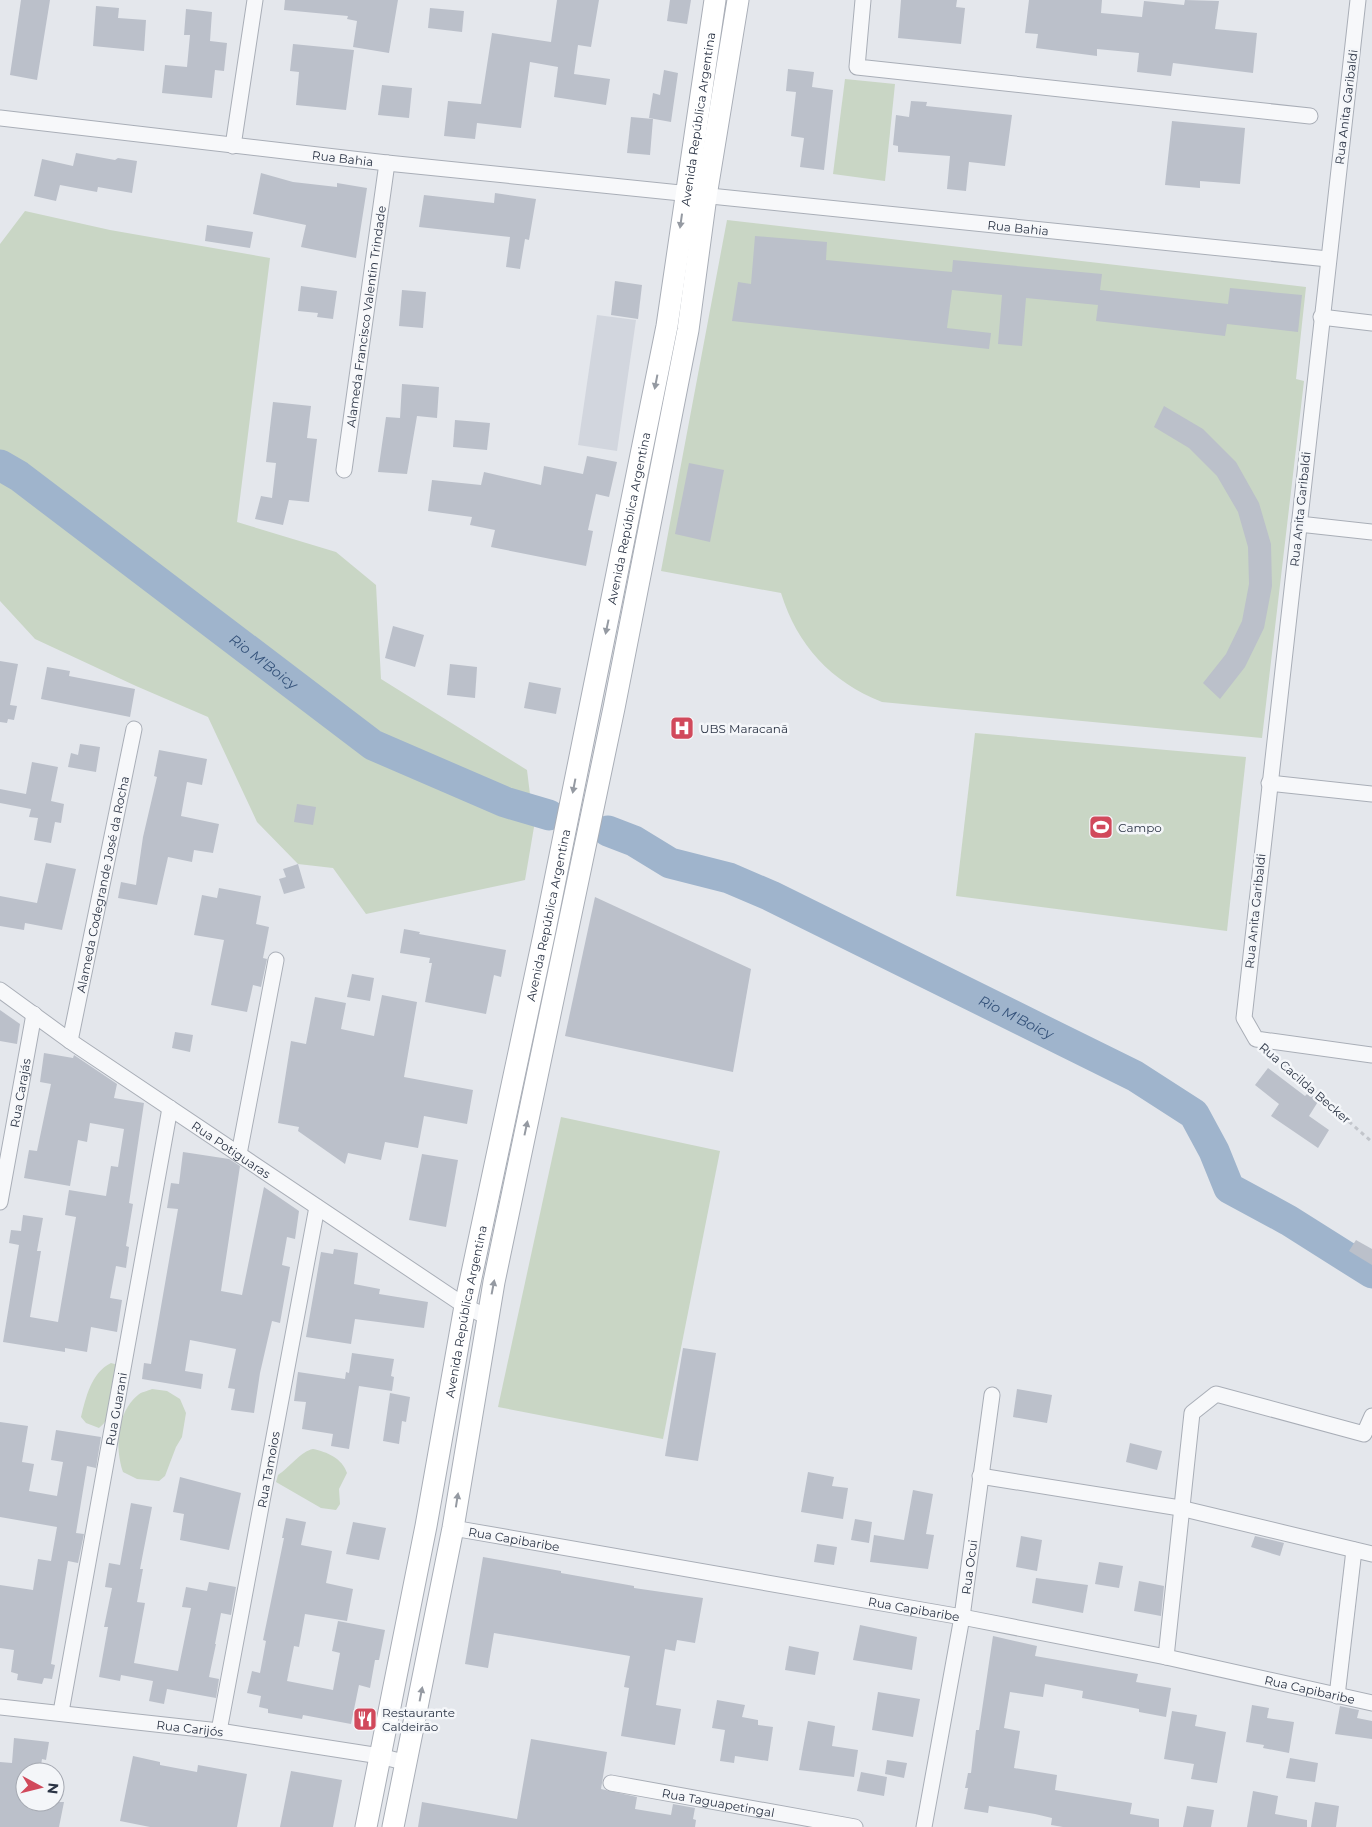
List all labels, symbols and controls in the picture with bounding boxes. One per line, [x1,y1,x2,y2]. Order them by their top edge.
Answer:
street label: Avenida República Argentina [677,31,718,207]
street label: Rua Anita Garibaldi [1332,49,1360,165]
street label: Rua Bahia [311,147,374,169]
street label: Alameda Francisco Valentin Trindade [343,205,388,428]
one-way arrow [677,214,685,230]
street label: Rua Bahia [987,217,1050,238]
one-way arrow [652,374,660,389]
street label: Avenida República Argentina [603,431,653,606]
street label: Rua Anita Garibaldi [1286,451,1314,567]
one-way arrow [603,619,611,634]
water label: Rio M'Boicy [226,630,302,694]
hospital icon: UBS Maracanã [669,715,695,741]
place label: UBS Maracanã [700,721,788,736]
street label: Alameda Codegrande José da Rocha [73,774,132,994]
one-way arrow [570,778,578,793]
sports icon: Campo [1088,814,1114,840]
place label: Campo [1118,820,1162,835]
street label: Avenida República Argentina [523,828,573,1003]
street label: Rua Anita Garibaldi [1241,853,1269,969]
water label: Rio M'Boicy [976,991,1058,1044]
street label: Rua Cacilda Becker [1256,1039,1354,1127]
street label: Rua Carajás [6,1057,33,1129]
street label: Rua Potiguaras [189,1117,274,1181]
one-way arrow [522,1120,530,1136]
street label: Avenida República Argentina [441,1224,490,1399]
one-way arrow [489,1279,497,1295]
street label: Rua Guarani [102,1371,130,1447]
street label: Rua Tamoios [253,1430,282,1509]
one-way arrow [454,1491,462,1507]
street label: Rua Capibaribe [467,1523,561,1554]
street label: Rua Ocui [958,1539,980,1595]
street label: Rua Capibaribe [867,1593,961,1624]
street label: Rua Capibaribe [1263,1672,1357,1707]
one-way arrow [417,1685,425,1701]
place label: Restaurante Caldeirão [382,1705,455,1734]
restaurant icon: Restaurante Caldeirão [352,1706,378,1732]
street label: Rua Carijós [156,1717,225,1739]
north arrow [15,1762,65,1812]
text: N [43,1782,63,1795]
street label: Rua Taguapetingal [661,1785,776,1820]

